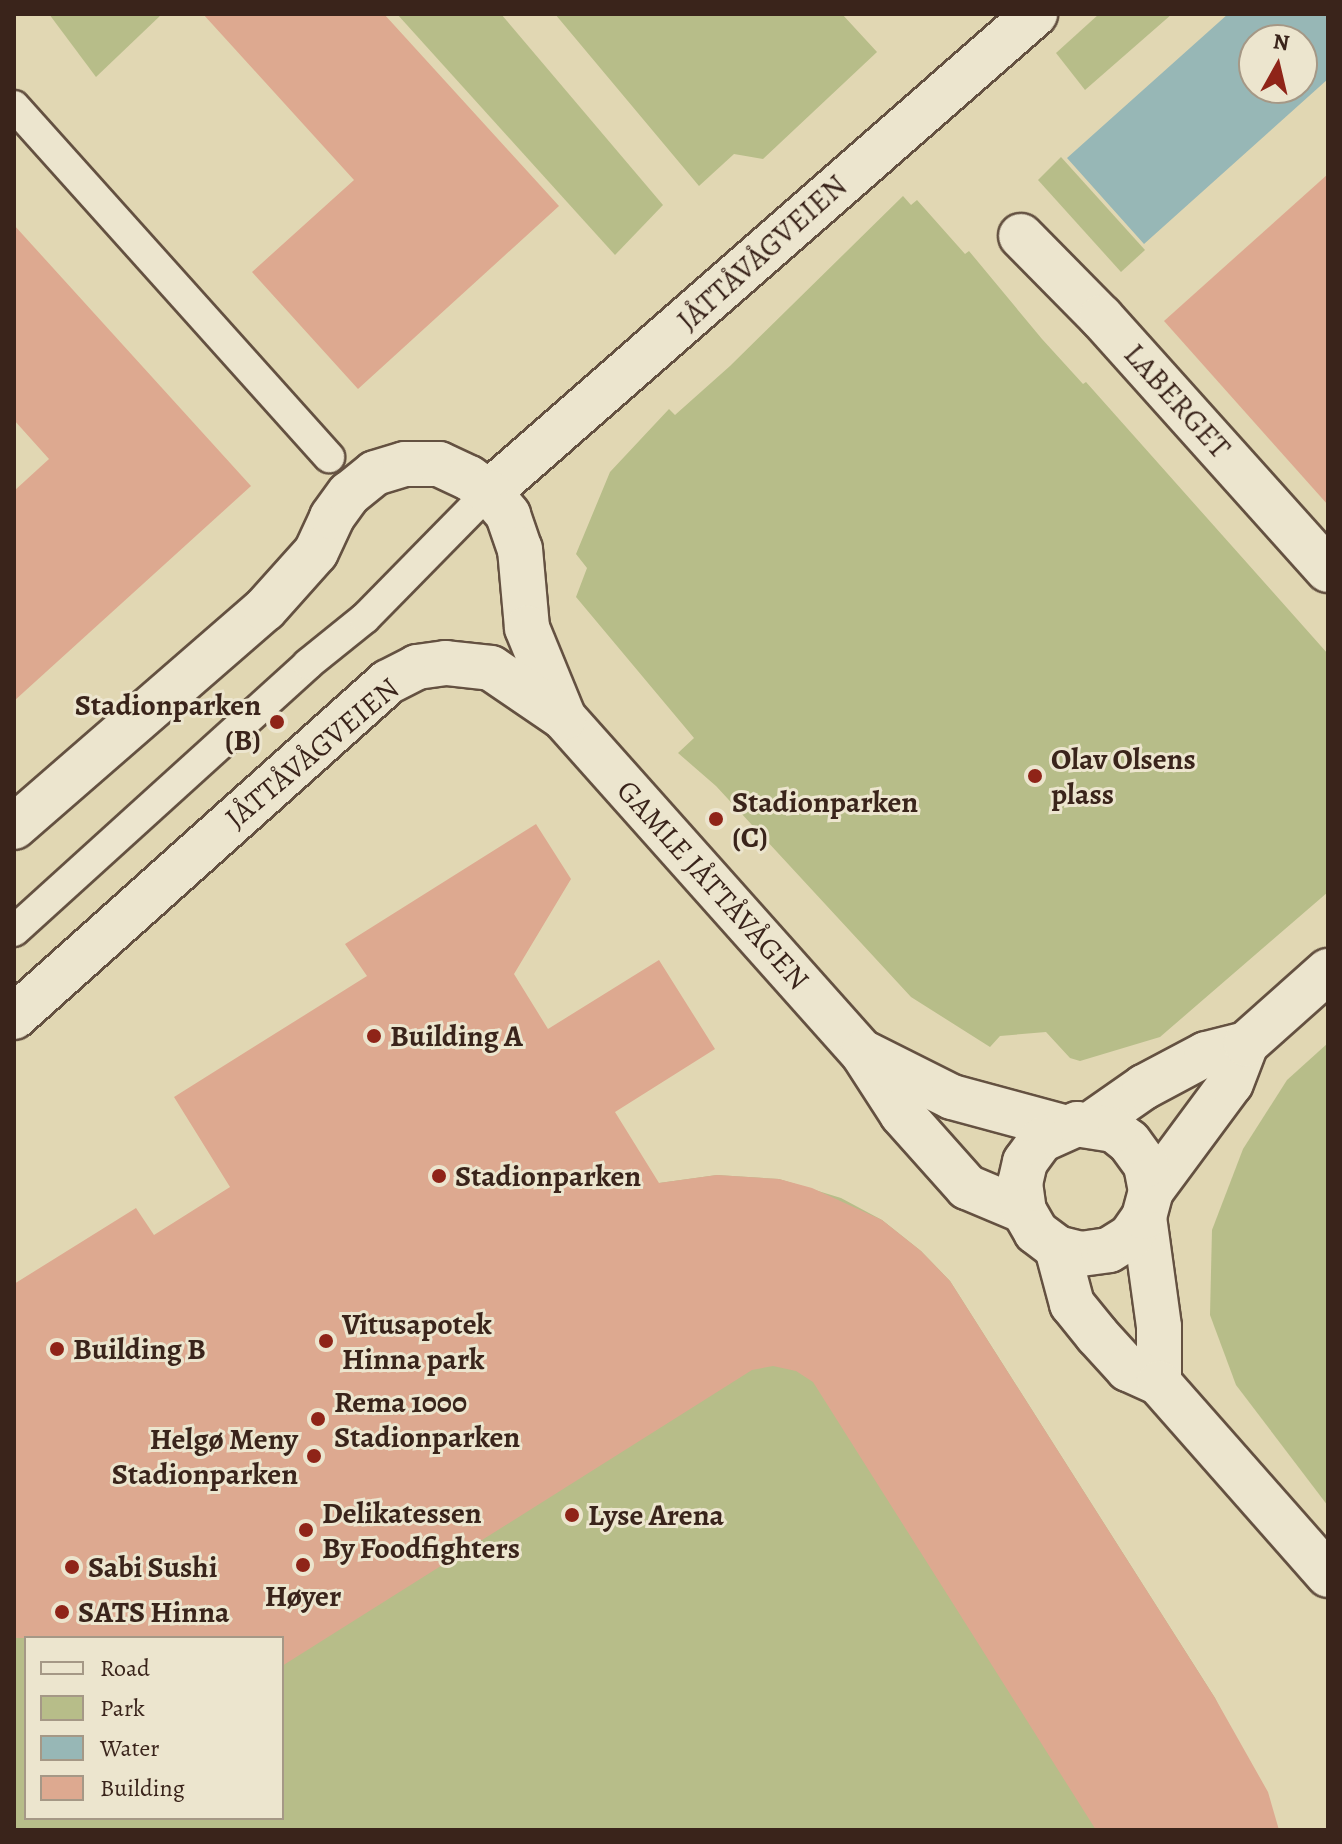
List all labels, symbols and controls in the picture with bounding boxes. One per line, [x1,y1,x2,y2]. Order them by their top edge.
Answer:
north arrow [1238,24,1318,104]
text: N [1271,26,1291,58]
street label: JÅTTÅVÅGVEIEN [670,168,854,338]
street label: LABERGET [1116,336,1238,466]
street label: JÅTTÅVÅGVEIEN [218,670,406,836]
place label: Stadionparken (B) [75,687,261,758]
marker: Stadionparken (B) [268,713,286,731]
place label: Olav Olsens plass [1051,741,1196,812]
marker: Olav Olsens plass [1026,767,1044,785]
street label: GAMLE JÅTTÅVÅGEN [609,773,817,997]
place label: Stadionparken (C) [732,784,918,854]
marker: Stadionparken (C) [707,810,725,828]
place label: Building A [390,1018,523,1054]
marker: Building A [365,1027,383,1045]
place label: Stadionparken [455,1158,641,1194]
marker: Stadionparken [430,1167,448,1185]
place label: Vitusapotek Hinna park [342,1306,492,1376]
place label: Building B [73,1331,206,1367]
marker: Vitusapotek Hinna park [317,1332,335,1350]
marker: Building B [48,1340,66,1358]
place label: Rema 1000 Stadionparken [334,1384,520,1454]
marker: Rema 1000 Stadionparken [309,1410,327,1428]
place label: Helgø Meny Stadionparken [112,1421,298,1492]
marker: Helgø Meny Stadionparken [305,1447,323,1465]
place label: Delikatessen By Foodfighters [322,1495,520,1566]
place label: Lyse Arena [588,1497,724,1533]
marker: Lyse Arena [563,1506,581,1524]
marker: Delikatessen By Foodfighters [297,1521,315,1539]
place label: Sabi Sushi [88,1549,217,1585]
marker: Høyer [294,1556,312,1574]
marker: Sabi Sushi [63,1558,81,1576]
place label: Høyer [265,1578,341,1614]
place label: SATS Hinna [78,1594,230,1630]
marker: SATS Hinna [53,1603,71,1621]
legend [24,1636,284,1820]
text: Road [100,1652,150,1684]
text: Park [100,1692,145,1724]
text: Water [100,1732,160,1764]
text: Building [100,1772,185,1804]

